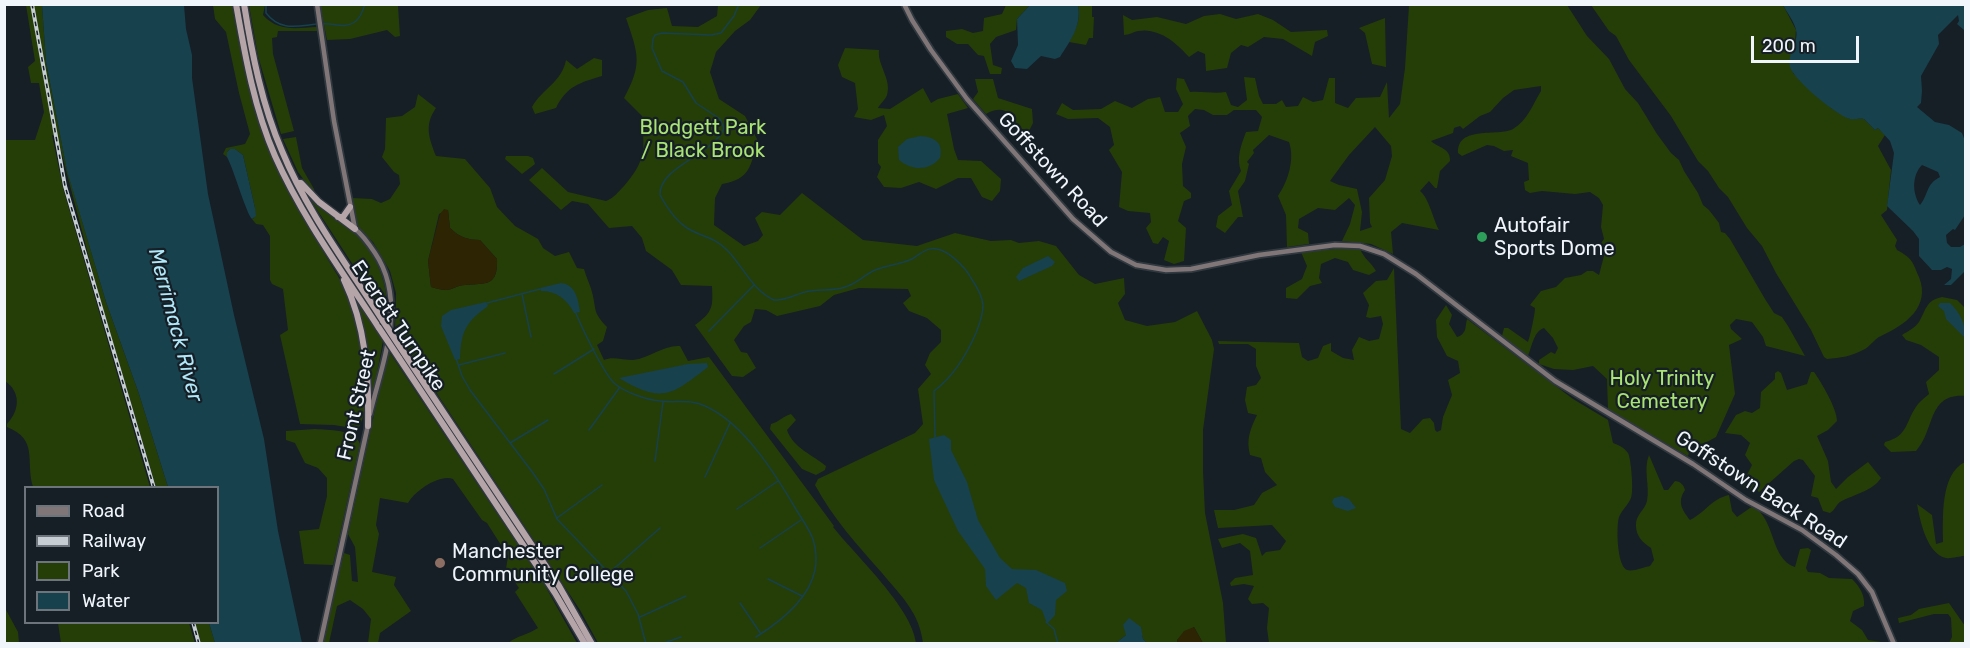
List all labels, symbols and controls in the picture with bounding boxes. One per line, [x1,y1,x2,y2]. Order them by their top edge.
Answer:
scale bar [1754,24,1862,62]
text: 200 m [1762,35,1816,57]
street label: Goffstown Road [993,108,1111,232]
park label: Blodgett Park / Black Brook [640,116,766,163]
place label: Autofair Sports Dome [1494,214,1615,261]
marker: Autofair Sports Dome [1475,230,1489,244]
water label: Merrimack River [142,245,208,405]
street label: Everett Turnpike [345,256,451,396]
street label: Front Street [333,347,381,463]
park label: Holy Trinity Cemetery [1610,367,1714,414]
street label: Goffstown Back Road [1671,426,1851,554]
legend [24,486,219,624]
text: Road [82,500,125,522]
text: Railway [82,530,146,552]
place label: Manchester Community College [452,540,634,587]
marker: Manchester Community College [433,556,447,570]
text: Park [82,560,119,582]
text: Water [82,590,130,612]

